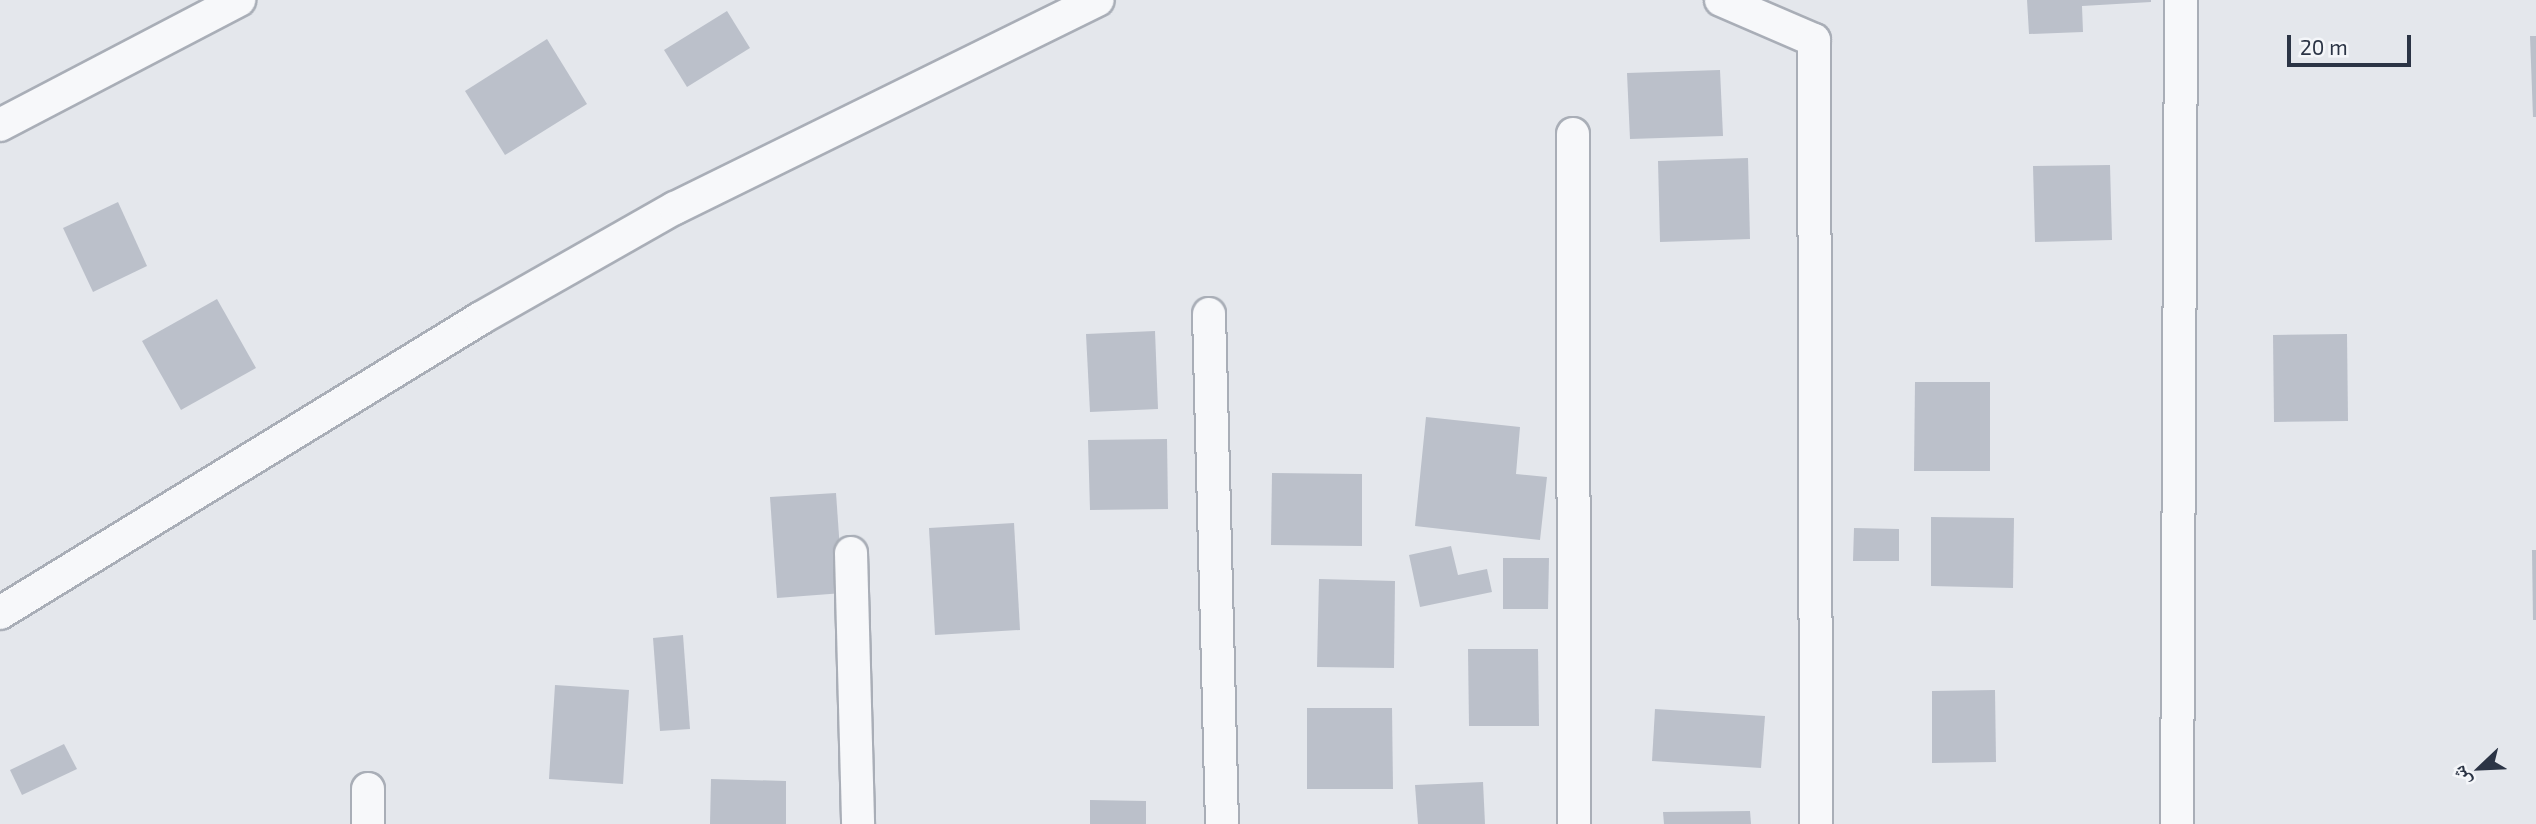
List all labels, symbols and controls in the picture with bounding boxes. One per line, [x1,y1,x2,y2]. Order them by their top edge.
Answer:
scale bar [2291,21,2415,65]
text: 20 m [2300,34,2348,59]
north arrow [2445,733,2515,803]
text: ش [2446,763,2475,790]

